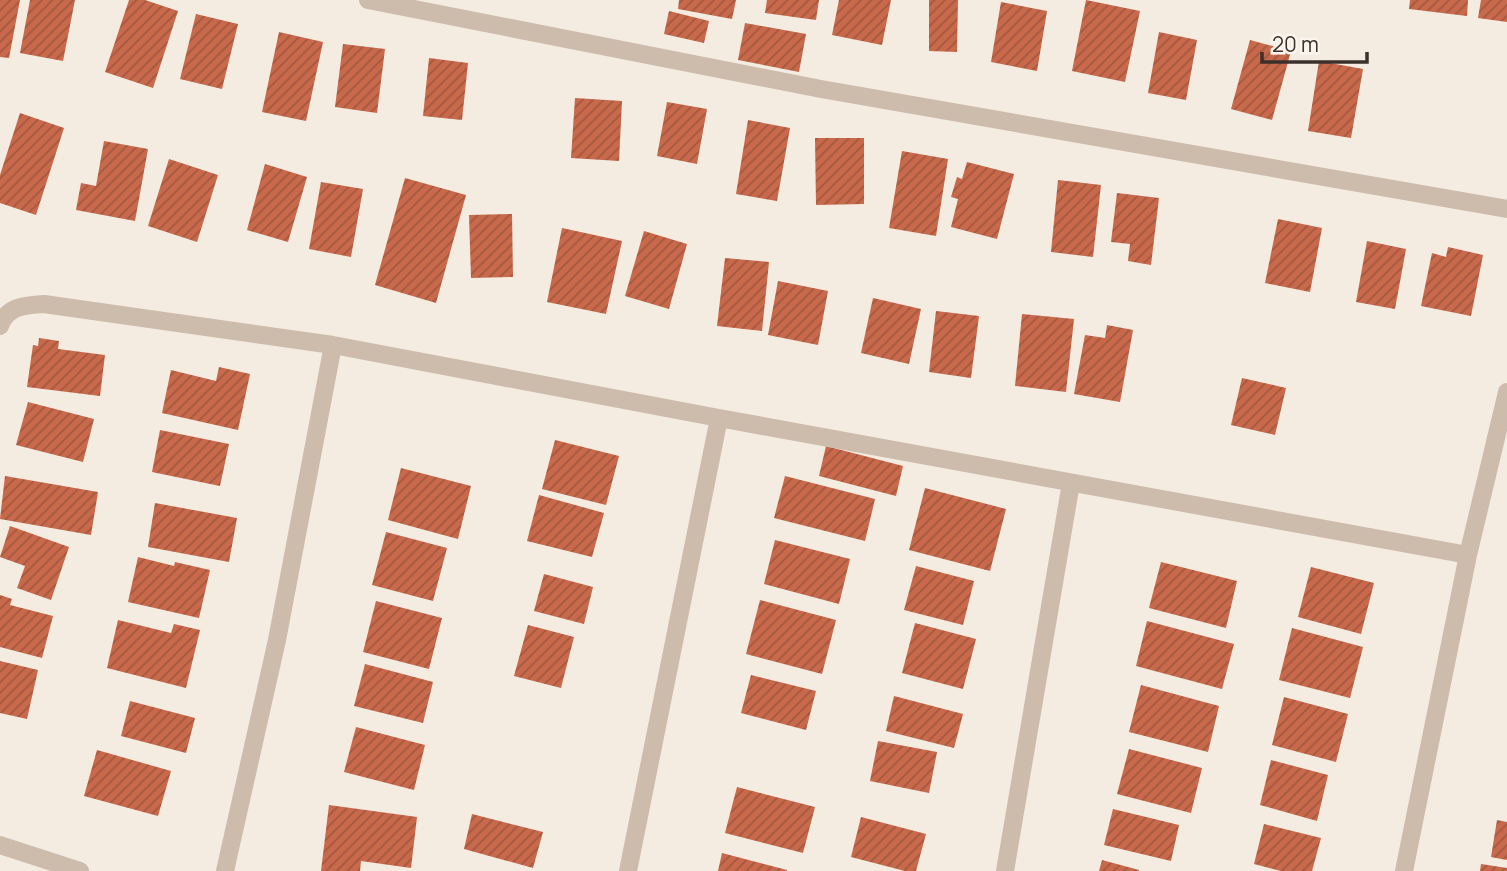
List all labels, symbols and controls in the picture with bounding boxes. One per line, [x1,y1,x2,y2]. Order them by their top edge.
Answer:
scale bar [1262,21,1367,65]
text: 20 m [1272,30,1319,58]

